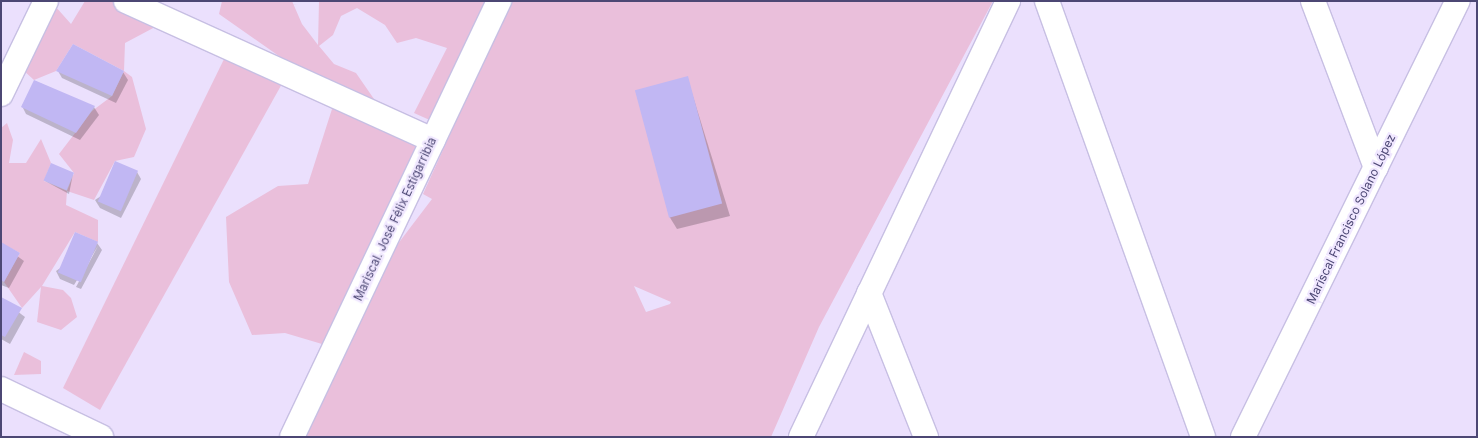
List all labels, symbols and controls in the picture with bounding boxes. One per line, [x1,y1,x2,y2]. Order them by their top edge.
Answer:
street label: Mariscal Francisco Solano López [1304,132,1398,306]
street label: Mariscal. José Félix Estigarribia [351,135,439,303]

